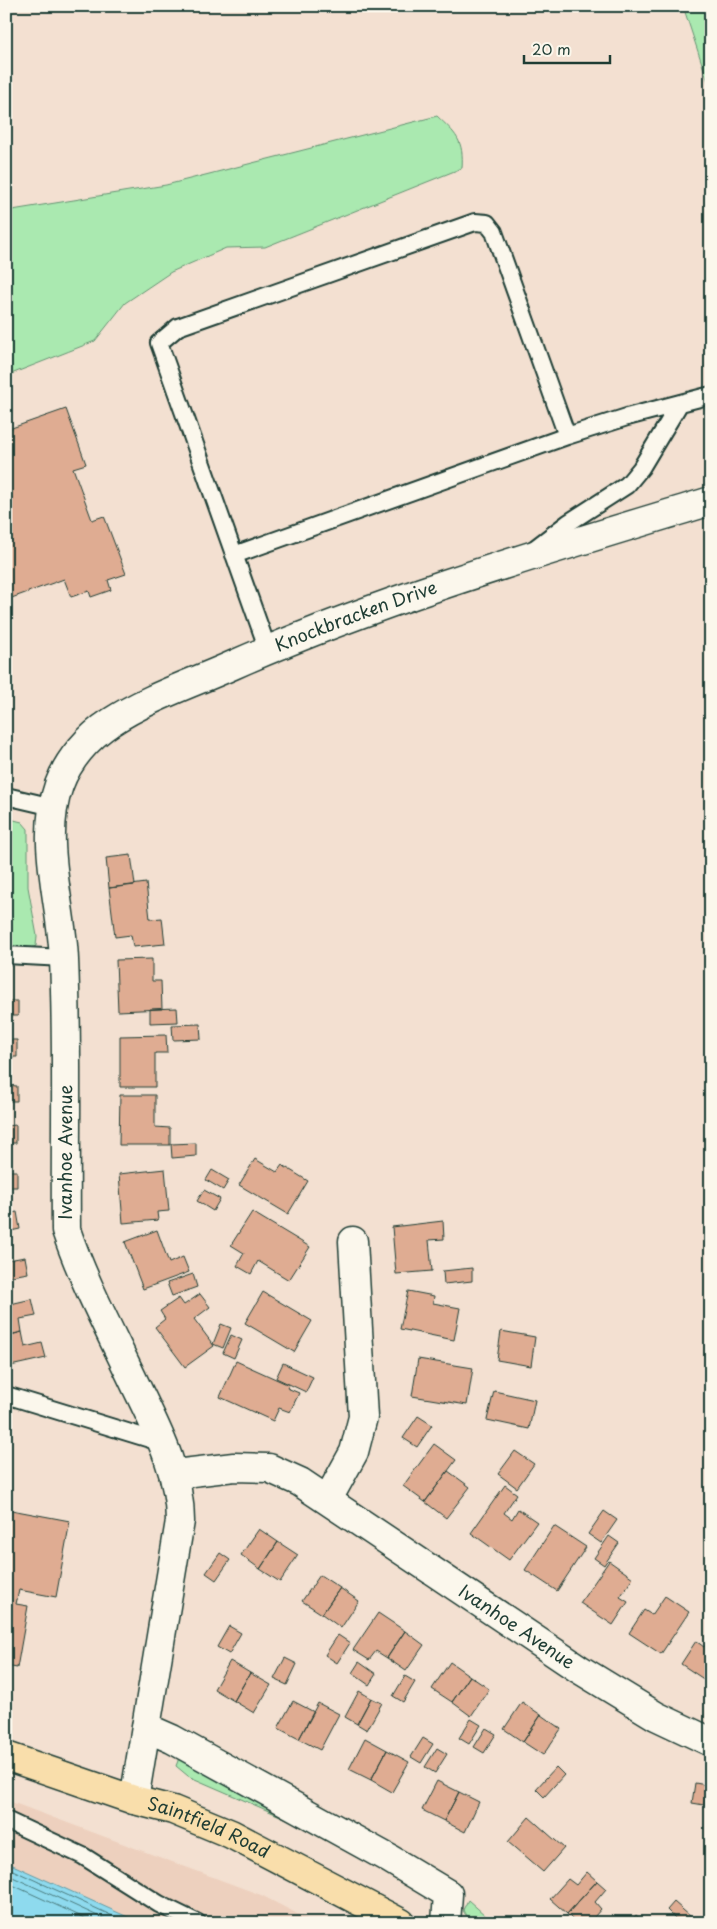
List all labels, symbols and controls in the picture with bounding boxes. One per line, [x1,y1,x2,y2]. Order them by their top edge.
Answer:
scale bar [524,32,611,64]
text: 20 m [532,37,571,60]
street label: Knockbracken Drive [270,573,440,658]
street label: Ivanhoe Avenue [51,1084,78,1220]
street label: Ivanhoe Avenue [454,1577,581,1675]
street label: Saintfield Road [145,1789,275,1864]

